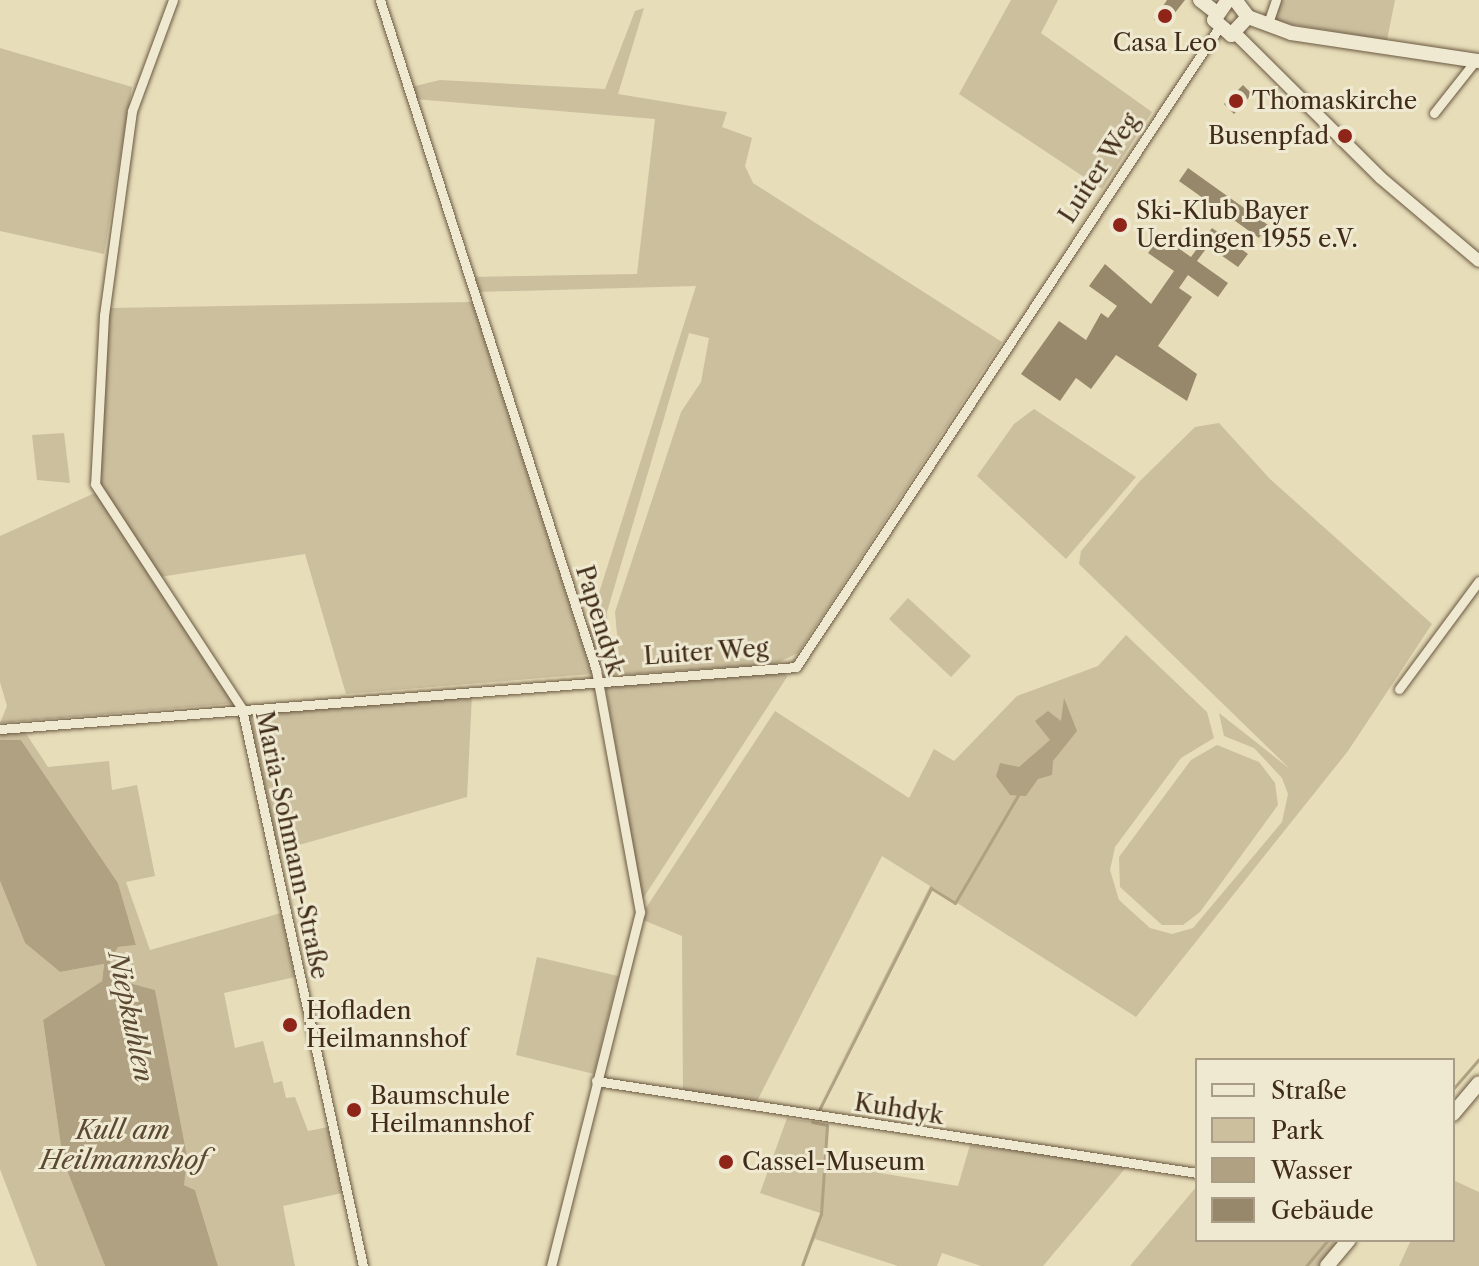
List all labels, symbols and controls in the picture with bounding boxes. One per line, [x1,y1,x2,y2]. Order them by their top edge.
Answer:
marker: Casa Leo [1156,7,1174,25]
place label: Casa Leo [1113,29,1217,57]
place label: Thomaskirche [1252,87,1417,115]
marker: Thomaskirche [1227,92,1245,110]
street label: Luiter Weg [1052,107,1146,229]
place label: Busenpfad [1208,122,1329,150]
marker: Busenpfad [1336,127,1354,145]
place label: Ski-Klub Bayer Uerdingen 1955 e.V. [1136,197,1358,253]
marker: Ski-Klub Bayer Uerdingen 1955 e.V. [1111,216,1129,234]
street label: Papendyk [570,562,630,678]
street label: Luiter Weg [642,633,770,671]
street label: Maria-Sohmann-Straße [249,708,335,982]
water label: Niepkuhlen [101,949,159,1085]
place label: Hofladen Heilmannshof [306,997,468,1053]
marker: Hofladen Heilmannshof [281,1016,299,1034]
legend [1195,1058,1455,1242]
text: Straße [1271,1076,1347,1105]
place label: Baumschule Heilmannshof [370,1082,532,1138]
street label: Kuhdyk [852,1088,946,1130]
marker: Baumschule Heilmannshof [345,1101,363,1119]
water label: Kull am Heilmannshof [40,1115,206,1176]
text: Park [1271,1116,1323,1145]
place label: Cassel-Museum [742,1148,925,1176]
marker: Cassel-Museum [717,1153,735,1171]
text: Wasser [1271,1156,1352,1185]
text: Gebäude [1271,1196,1374,1225]

